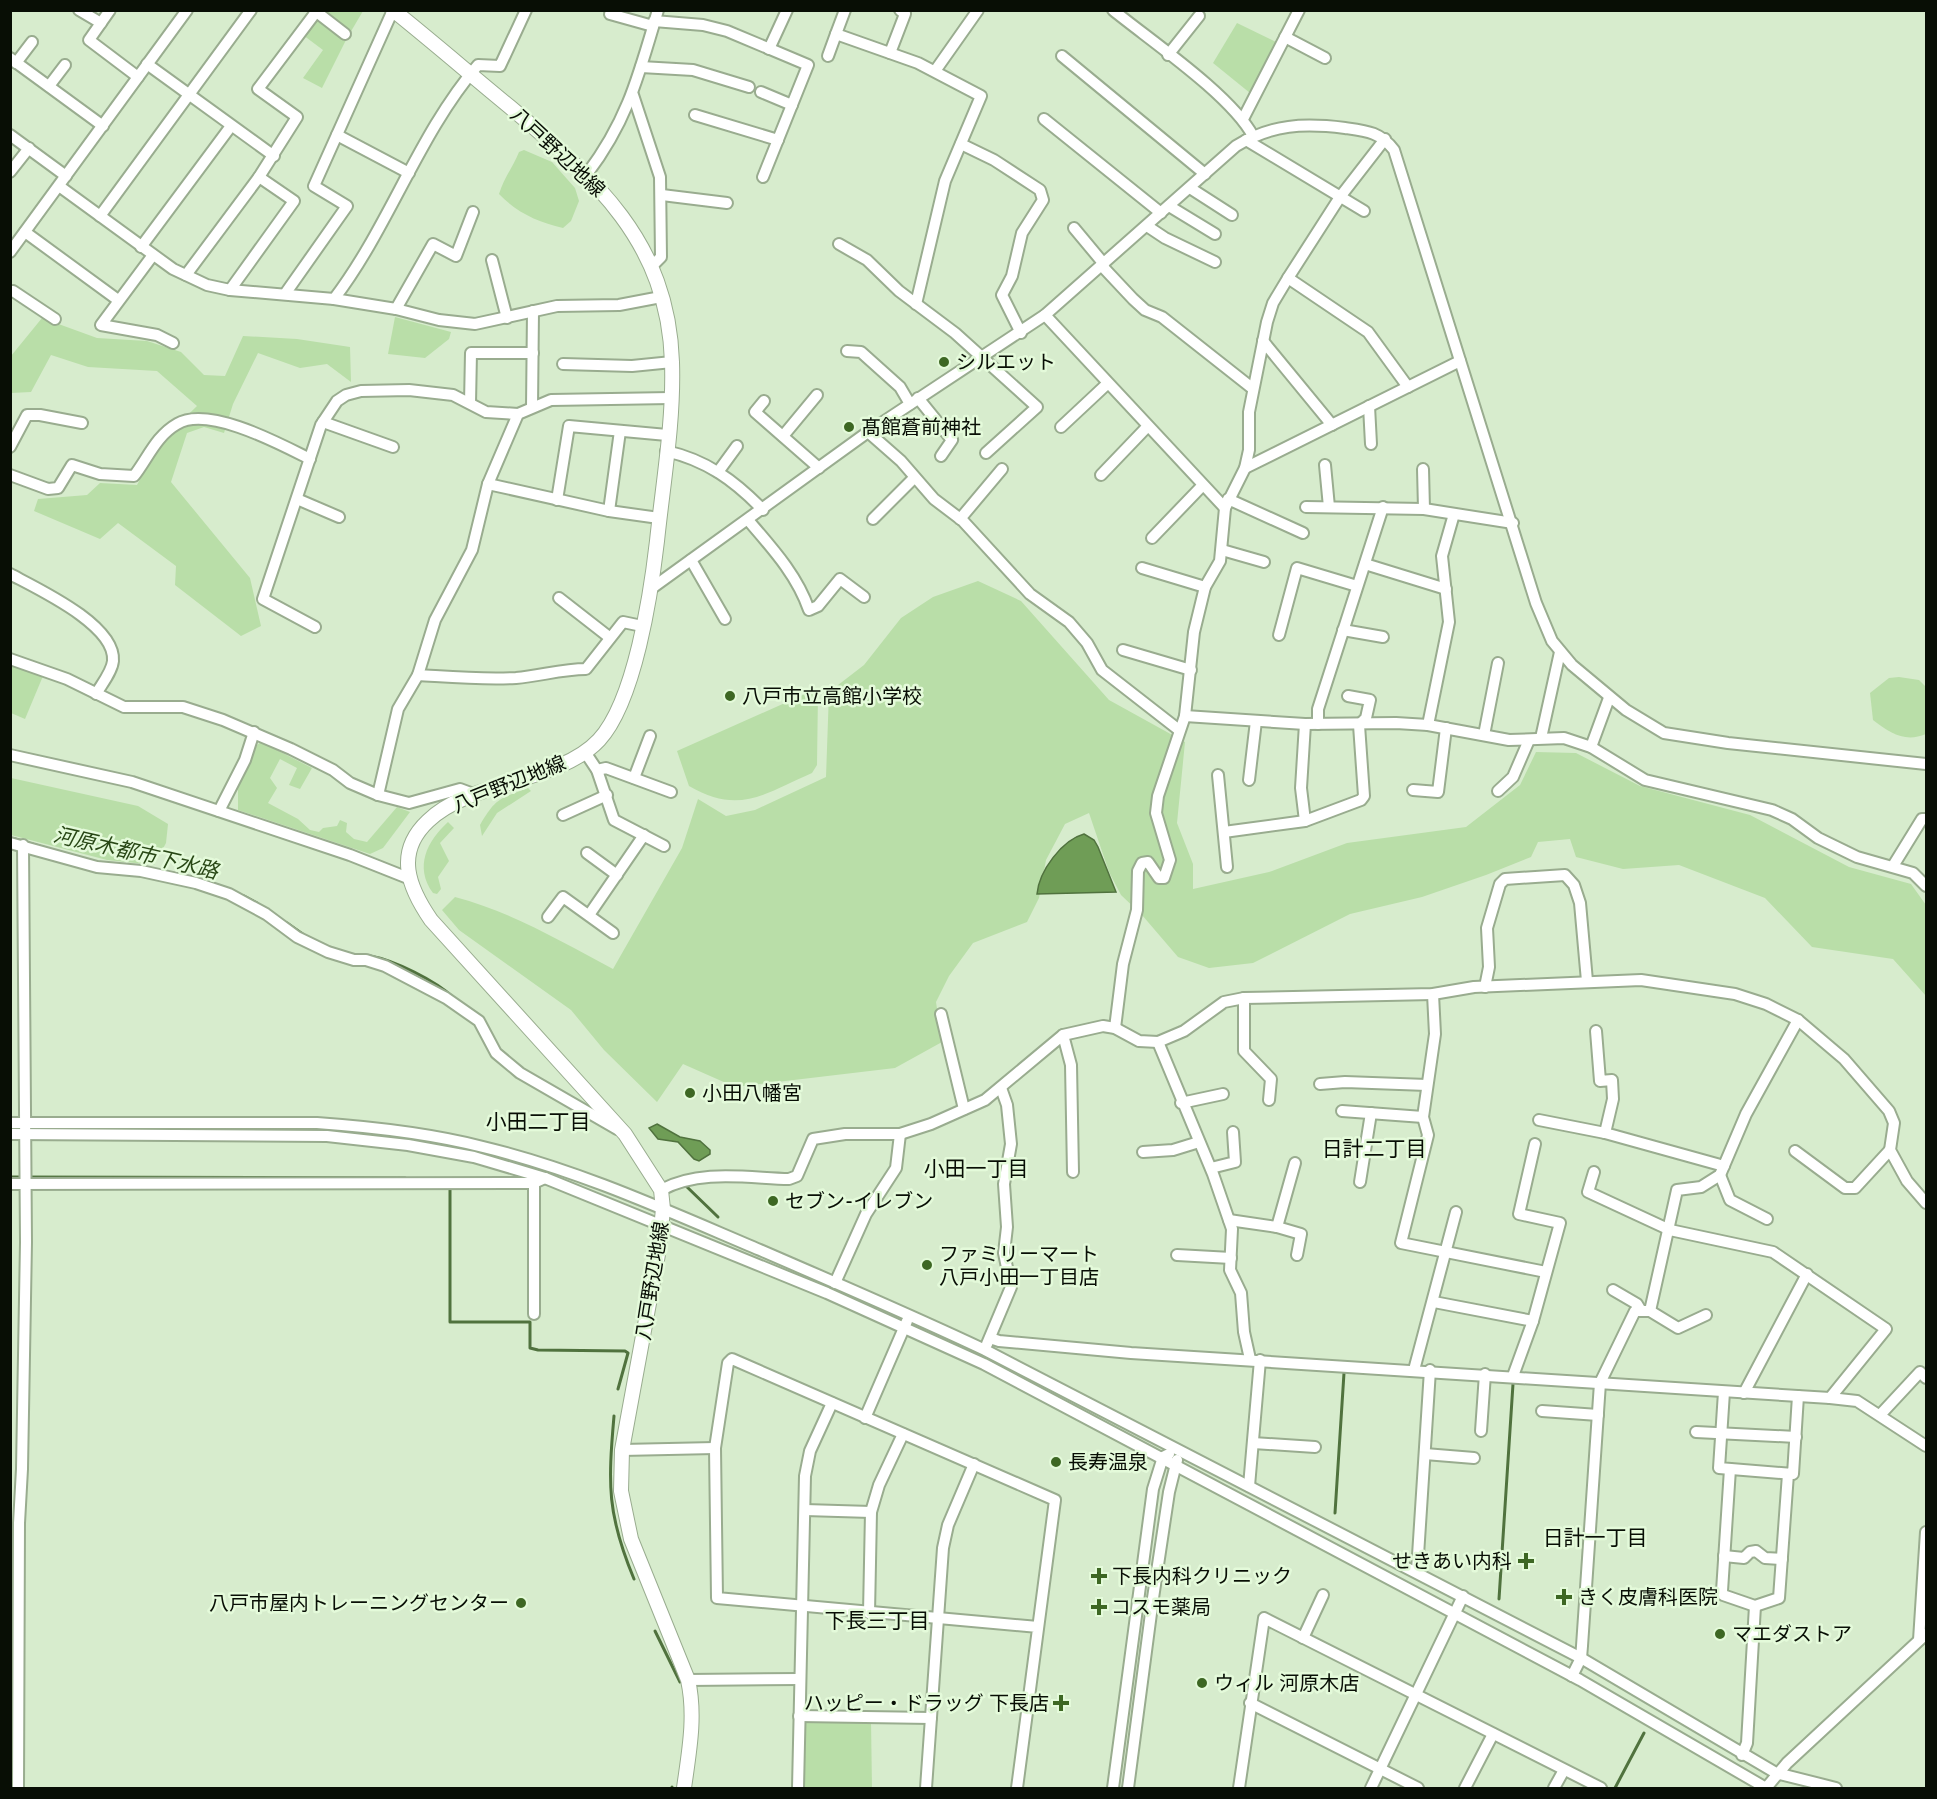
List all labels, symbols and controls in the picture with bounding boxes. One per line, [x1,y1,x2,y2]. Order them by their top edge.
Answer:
street label: 八戸野辺地線 [505,103,609,202]
place label: シルエット [956,351,1056,375]
marker: シルエット [937,355,951,369]
place label: 髙館蒼前神社 [861,416,981,440]
marker: 髙館蒼前神社 [842,420,856,434]
place label: 八戸市立高館小学校 [742,685,922,709]
marker: 八戸市立高館小学校 [723,689,737,703]
street label: 八戸野辺地線 [449,751,570,819]
water label: 河原木都市下水路 [51,822,222,885]
place label: 小田八幡宮 [702,1082,802,1106]
marker: 小田八幡宮 [683,1086,697,1100]
district label: 小田二丁目 [486,1110,591,1135]
district label: 日計二丁目 [1322,1137,1427,1162]
district label: 小田一丁目 [924,1157,1029,1182]
place label: セブン-イレブン [785,1190,933,1214]
marker: セブン-イレブン [766,1194,780,1208]
street label: 八戸野辺地線 [632,1220,674,1342]
place label: ファミリーマート 八戸小田一丁目店 [939,1243,1099,1290]
marker: ファミリーマート 八戸小田一丁目店 [920,1258,934,1272]
place label: 長寿温泉 [1068,1451,1148,1475]
marker: 長寿温泉 [1049,1455,1063,1469]
district label: 日計一丁目 [1543,1526,1648,1551]
place label: せきあい内科 [1392,1550,1512,1574]
marker: せきあい内科 [1517,1552,1535,1570]
place label: 下長内科クリニック [1112,1565,1292,1589]
marker: 下長内科クリニック [1090,1567,1108,1585]
place label: きく皮膚科医院 [1578,1586,1718,1610]
marker: きく皮膚科医院 [1555,1588,1573,1606]
place label: 八戸市屋内トレーニングセンター [209,1592,509,1616]
marker: 八戸市屋内トレーニングセンター [514,1596,528,1610]
place label: コスモ薬局 [1111,1596,1211,1620]
marker: コスモ薬局 [1092,1600,1106,1614]
district label: 下長三丁目 [825,1609,930,1634]
place label: マエダストア [1732,1623,1852,1647]
marker: マエダストア [1713,1627,1727,1641]
place label: ウィル 河原木店 [1214,1672,1359,1696]
marker: ウィル 河原木店 [1195,1676,1209,1690]
place label: ハッピー・ドラッグ 下長店 [804,1692,1049,1716]
marker: ハッピー・ドラッグ 下長店 [1054,1696,1068,1710]

